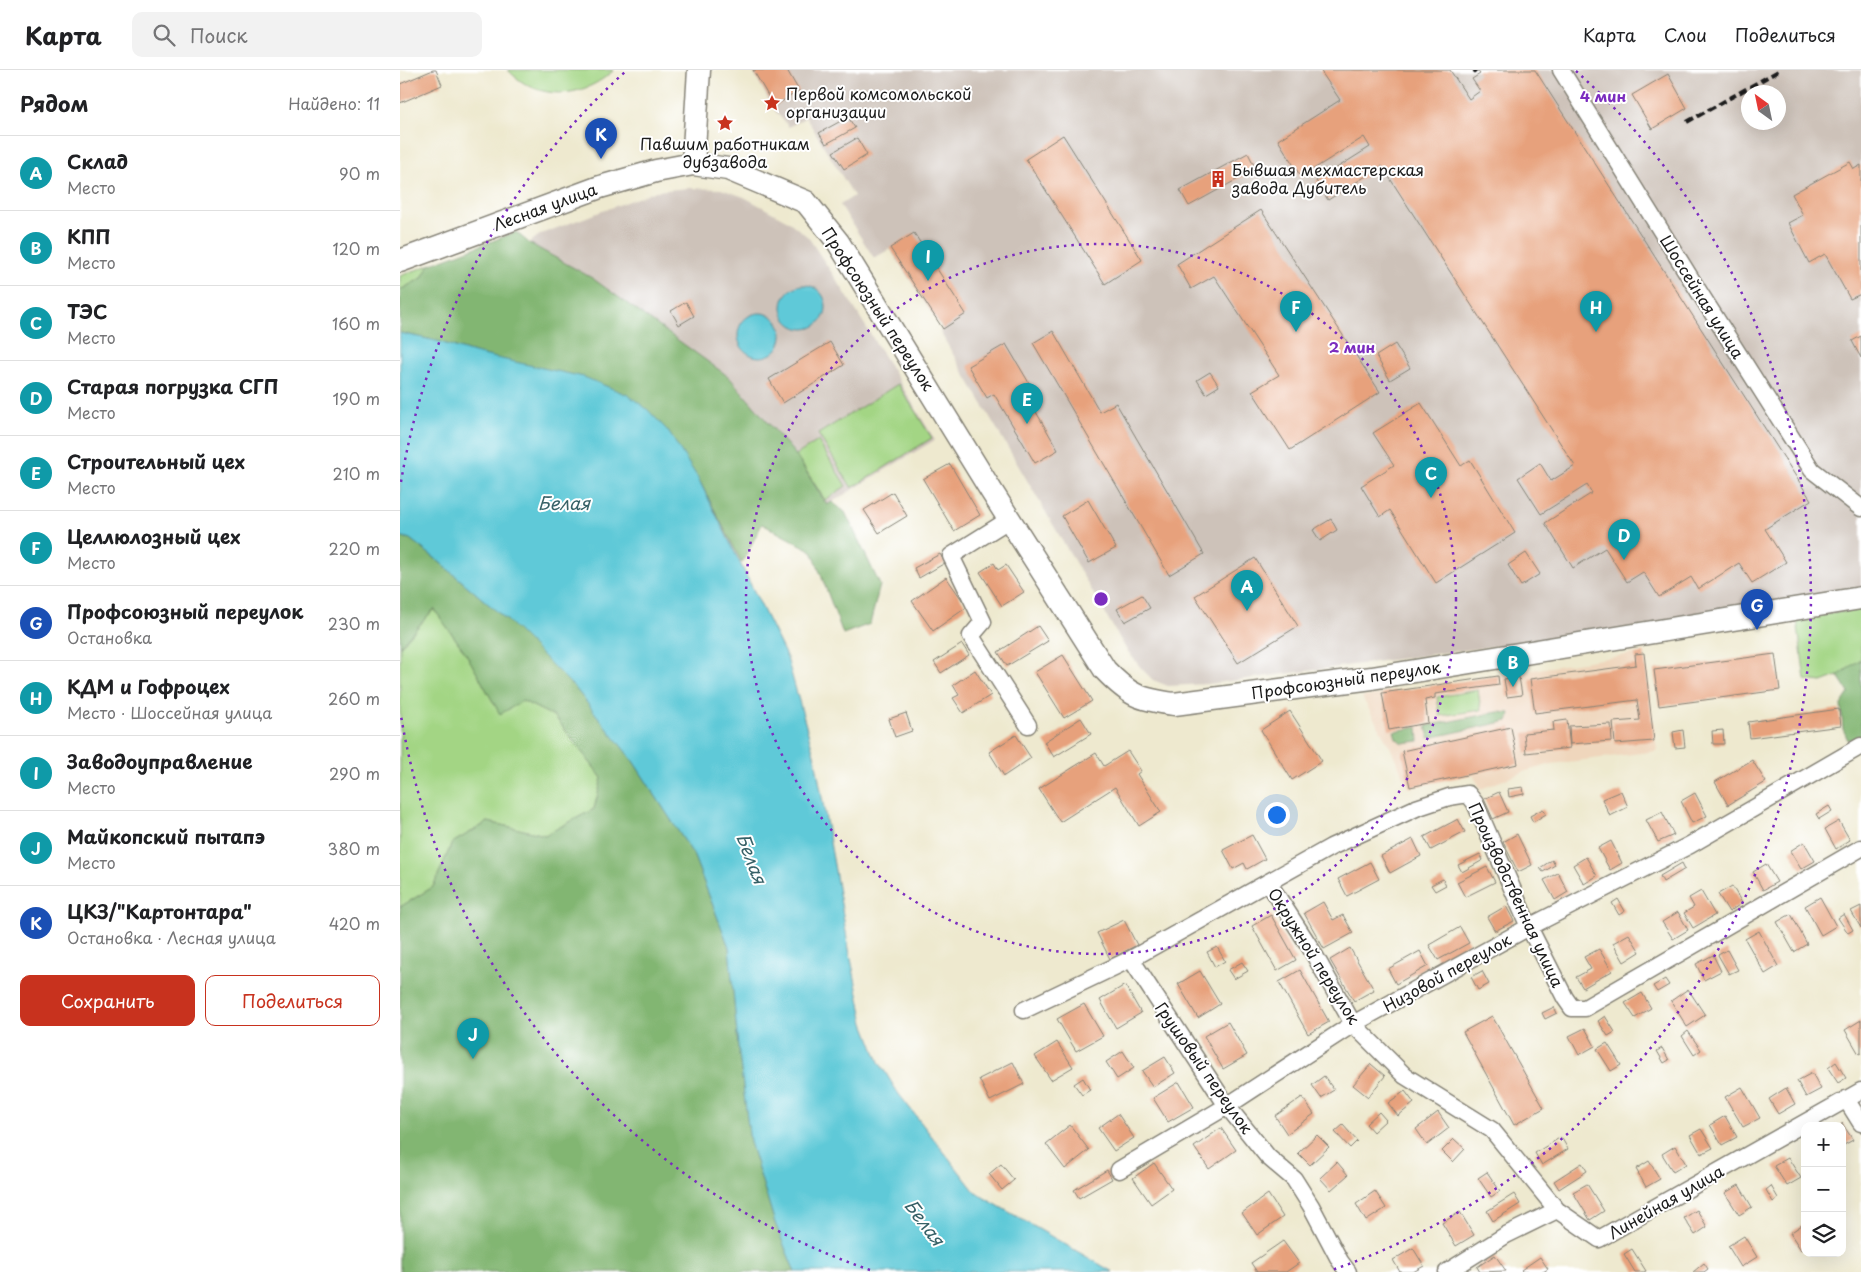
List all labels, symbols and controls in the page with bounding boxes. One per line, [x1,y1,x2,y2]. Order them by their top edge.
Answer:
search box [132,12,482,57]
text: Карта [25,17,102,53]
icon: search [150,21,178,49]
text: Поиск [190,21,248,49]
text: Карта [1583,21,1636,48]
text: Слои [1664,21,1707,48]
text: Поделиться [1735,21,1836,48]
place label: Первой комсомольской организации [786,81,972,123]
text: 4 мин [1580,84,1626,107]
north arrow [1741,85,1786,130]
text: Рядом [20,87,88,119]
text: Найдено: 11 [288,91,380,115]
place icon: Первой комсомольской организации [762,93,782,113]
place icon: Павшим работникам дубзавода [715,113,735,133]
pin: K [585,118,617,159]
place label: Павшим работникам дубзавода [640,131,810,173]
text: Склад [67,147,128,175]
place label: Бывшая мехмастерская завода Дубитель [1231,157,1424,199]
text: A [30,161,42,185]
text: 90 m [339,161,380,185]
building icon: Бывшая мехмастерская завода Дубитель [1208,169,1228,189]
text: Место [67,175,116,199]
street label: Лесная улица [489,176,600,236]
text: КПП [67,222,111,250]
street label: Профсоюзный переулок [817,222,941,395]
street label: Шоссейная улица [1655,230,1751,363]
text: B [31,236,41,260]
text: 120 m [333,236,380,260]
pin: I [912,240,944,281]
text: Место [67,250,116,274]
pin: F [1280,291,1312,332]
pin: H [1580,291,1612,332]
text: ТЭС [67,297,107,325]
text: C [30,311,42,335]
text: 160 m [332,311,380,335]
text: Место [67,325,116,349]
text: 2 мин [1329,335,1376,358]
text: Старая погрузка СГП [67,372,279,400]
pin: E [1011,383,1043,424]
text: D [30,386,42,410]
text: 190 m [332,386,380,410]
text: Место [67,400,116,424]
text: Строительный цех [67,447,245,475]
pin: C [1415,457,1447,498]
text: E [31,461,41,485]
text: 210 m [332,461,380,485]
text: Место [67,475,116,499]
water label: Белая [538,489,591,516]
pin: D [1608,519,1640,560]
text: Целлюлозный цех [67,522,240,550]
text: F [31,536,41,560]
text: 220 m [329,536,380,560]
text: Место [67,550,116,574]
pin: A [1231,570,1263,611]
pin: G [1741,589,1773,630]
centre of rings [1092,590,1110,608]
text: Профсоюзный переулок [67,597,303,625]
text: G [29,611,43,635]
text: 230 m [328,611,380,635]
text: Остановка [67,625,152,649]
pin: B [1497,646,1529,687]
street label: Профсоюзный переулок [1250,654,1443,704]
text: КДМ и Гофроцех [67,672,230,700]
text: H [30,686,42,710]
text: 260 m [328,686,380,710]
text: Место · Шоссейная улица [67,700,272,724]
text: Заводоуправление [67,747,253,775]
text: I [33,761,39,785]
text: 290 m [329,761,380,785]
text: Место [67,775,116,799]
street label: Производственная улица [1463,798,1570,991]
your location [1264,802,1290,828]
text: Майкопский пытапэ [67,822,265,850]
water label: Белая [730,829,775,889]
text: J [31,836,41,860]
text: 380 m [328,836,380,860]
text: Место [67,850,116,874]
street label: Окружной переулок [1263,883,1367,1029]
text: ЦКЗ/"Картонтара" [67,897,252,925]
text: K [30,911,42,935]
text: 420 m [329,911,380,935]
text: Остановка · Лесная улица [67,925,276,949]
street label: Низовой переулок [1378,927,1515,1017]
button: Сохранить [20,975,195,1026]
button: Поделиться [205,975,380,1026]
street label: Грушовый переулок [1150,997,1260,1139]
pin: J [457,1018,489,1059]
map controls [1801,1122,1846,1257]
button: + [1801,1122,1846,1167]
street label: Линейная улица [1603,1158,1728,1244]
button: − [1801,1167,1846,1212]
water label: Белая [899,1193,952,1252]
button: layers [1801,1212,1846,1257]

